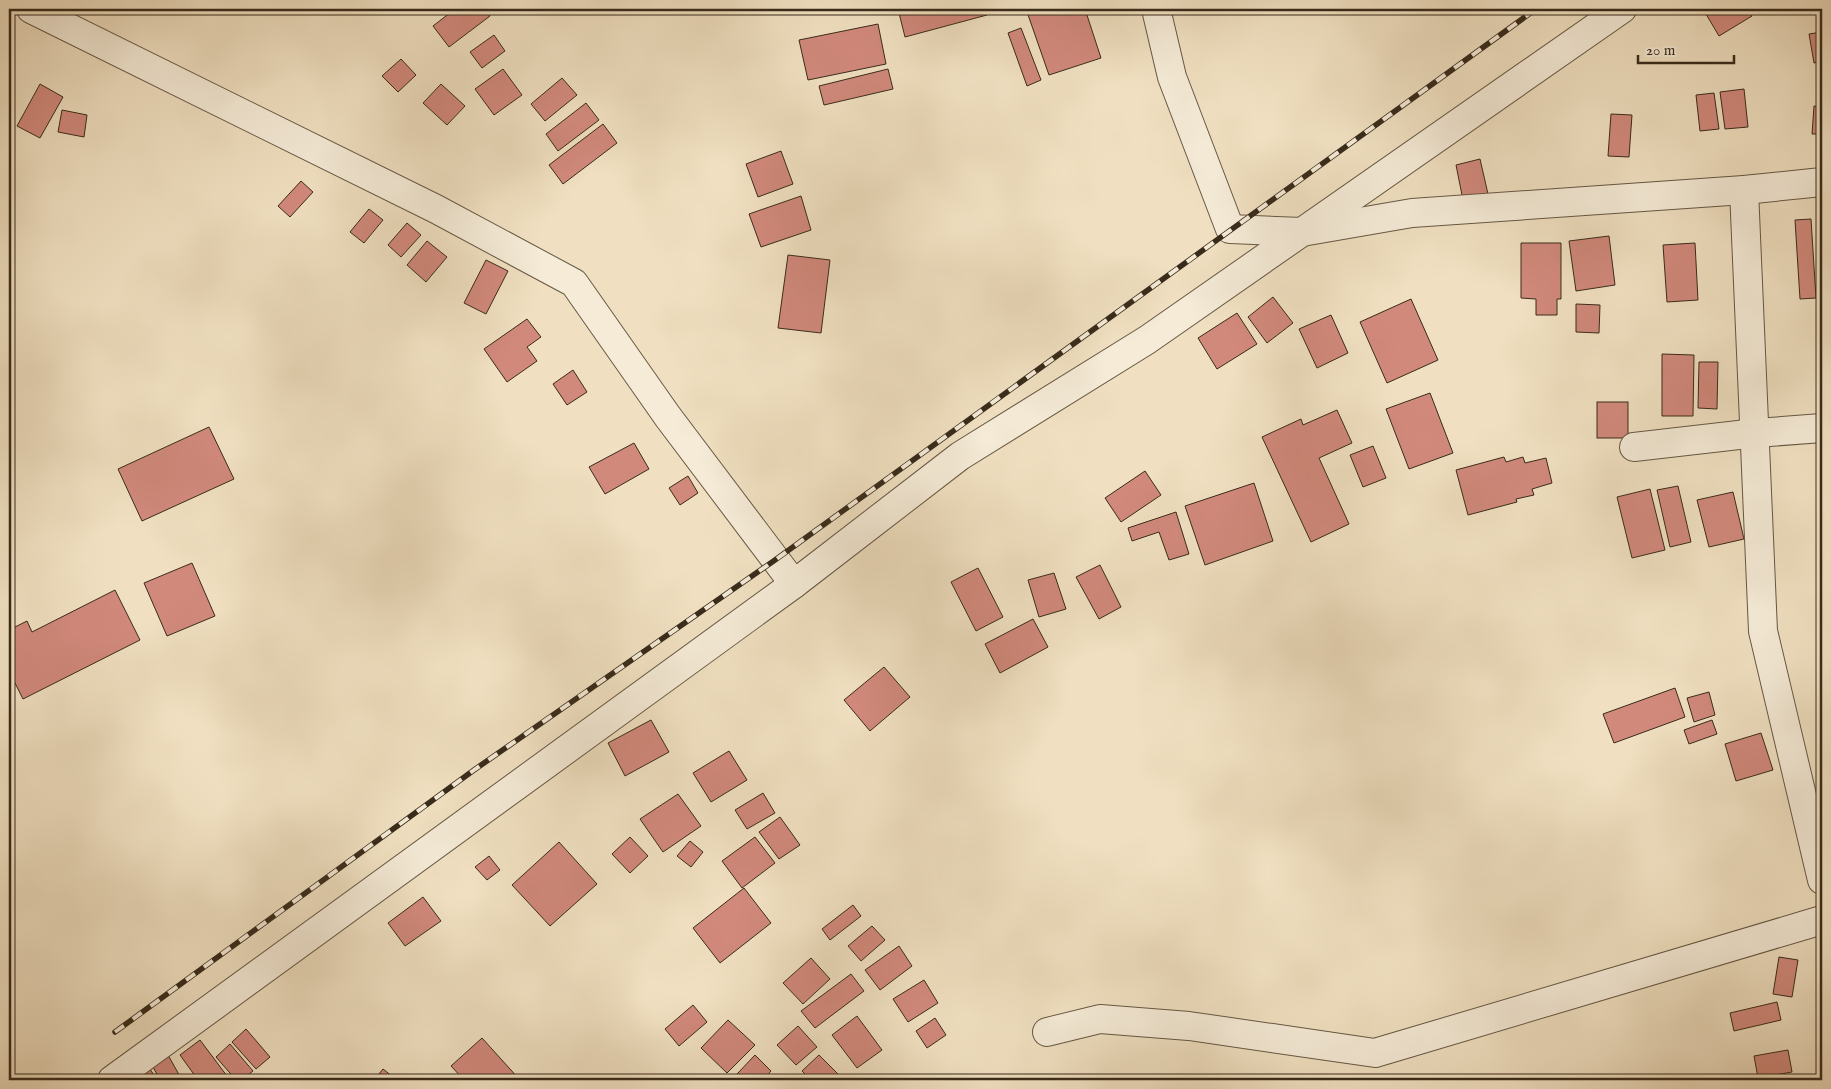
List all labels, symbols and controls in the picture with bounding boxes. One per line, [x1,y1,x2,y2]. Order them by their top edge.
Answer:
scale bar [1638,32,1735,64]
text: 20 m [1646,41,1676,60]

